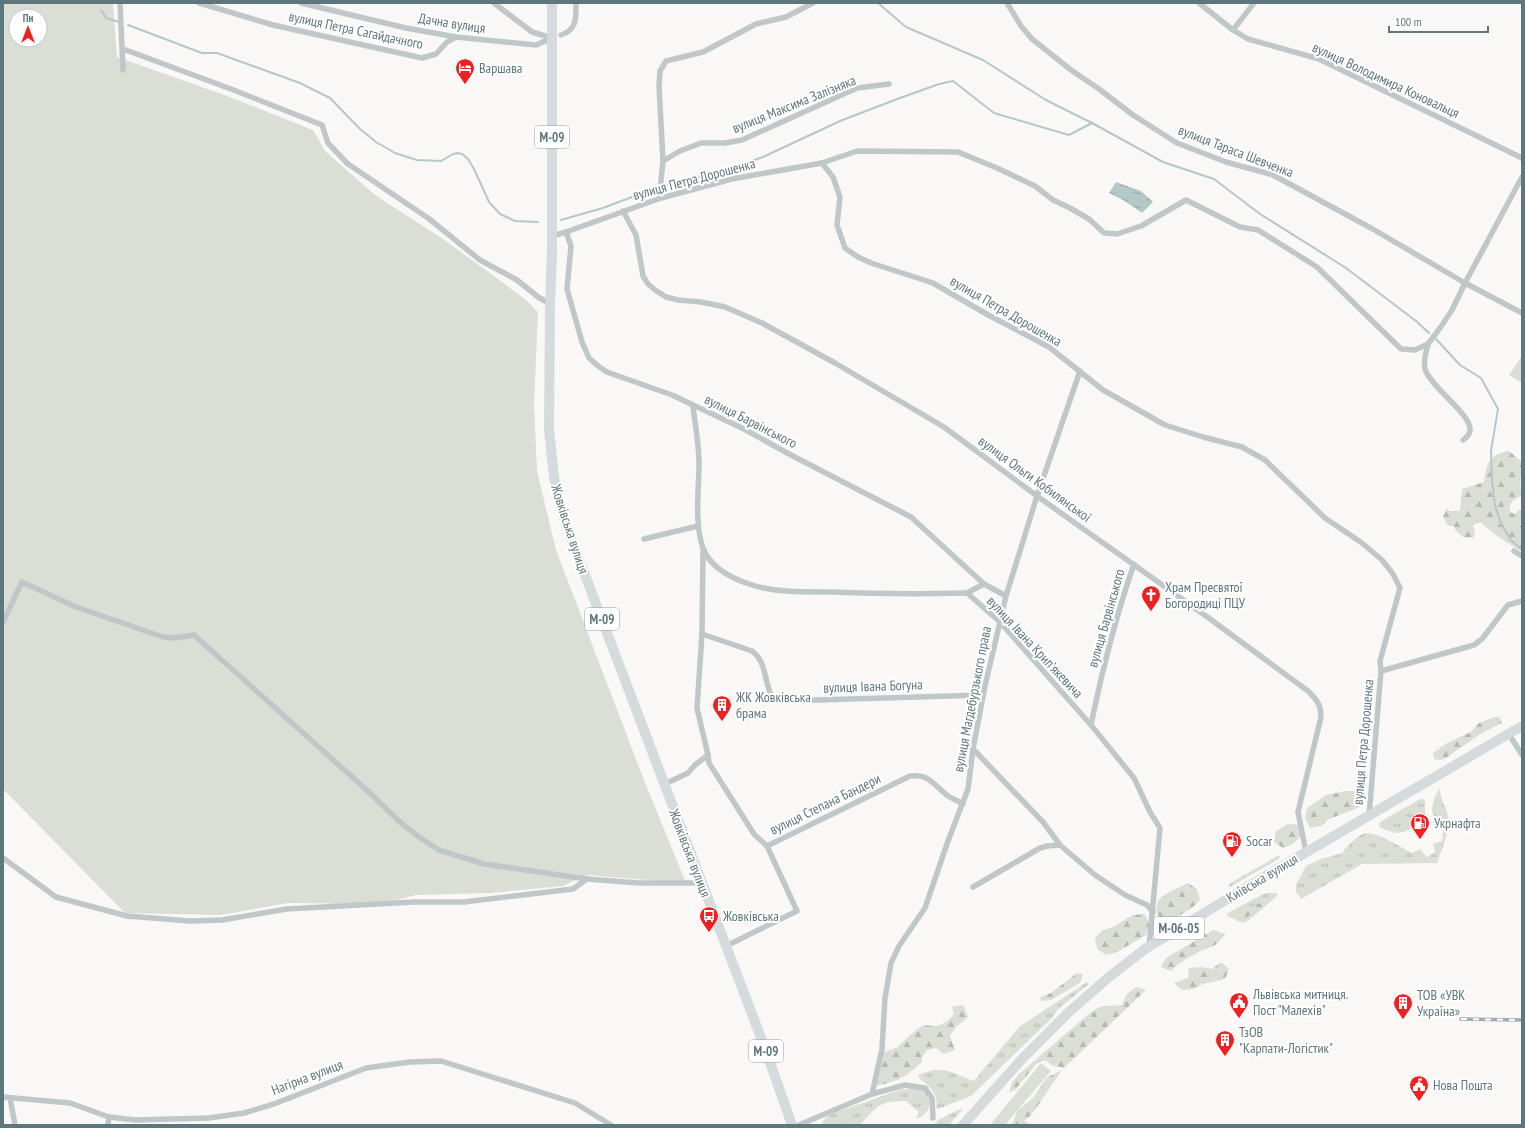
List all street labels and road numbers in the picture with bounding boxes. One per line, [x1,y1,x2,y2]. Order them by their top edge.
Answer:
street label: вулиця Петра Сагайдачного [287,7,425,53]
street label: Дачна вулиця [417,9,487,37]
street label: вулиця Володимира Коновальця [1310,38,1462,122]
street label: вулиця Максима Залізняка [730,71,858,137]
street label: вулиця Тараса Шевченка [1176,121,1296,181]
road number: М-09 [535,126,569,148]
street label: вулиця Петра Дорошенка [631,154,757,204]
street label: вулиця Петра Дорошенка [947,272,1065,350]
street label: вулиця Барвінського [702,390,800,452]
street label: вулиця Ольги Кобилянської [975,432,1095,526]
street label: Жовківська вулиця [547,481,593,576]
street label: вулиця Барвінського [1083,567,1129,669]
street label: вулиця Івана Крипʼякевича [983,592,1087,702]
road number: М-09 [585,608,619,630]
street label: вулиця Магдебурзького права [949,625,995,773]
street label: вулиця Івана Богуна [823,675,923,697]
street label: вулиця Петра Дорошенка [1349,679,1377,805]
street label: вулиця Степана Бандери [767,769,883,839]
street label: Жовківська вулиця [665,805,715,900]
street label: Київська вулиця [1223,850,1301,906]
road number: М-06-05 [1154,917,1204,939]
road number: М-09 [749,1040,783,1062]
street label: Нагірна вулиця [269,1055,345,1099]

